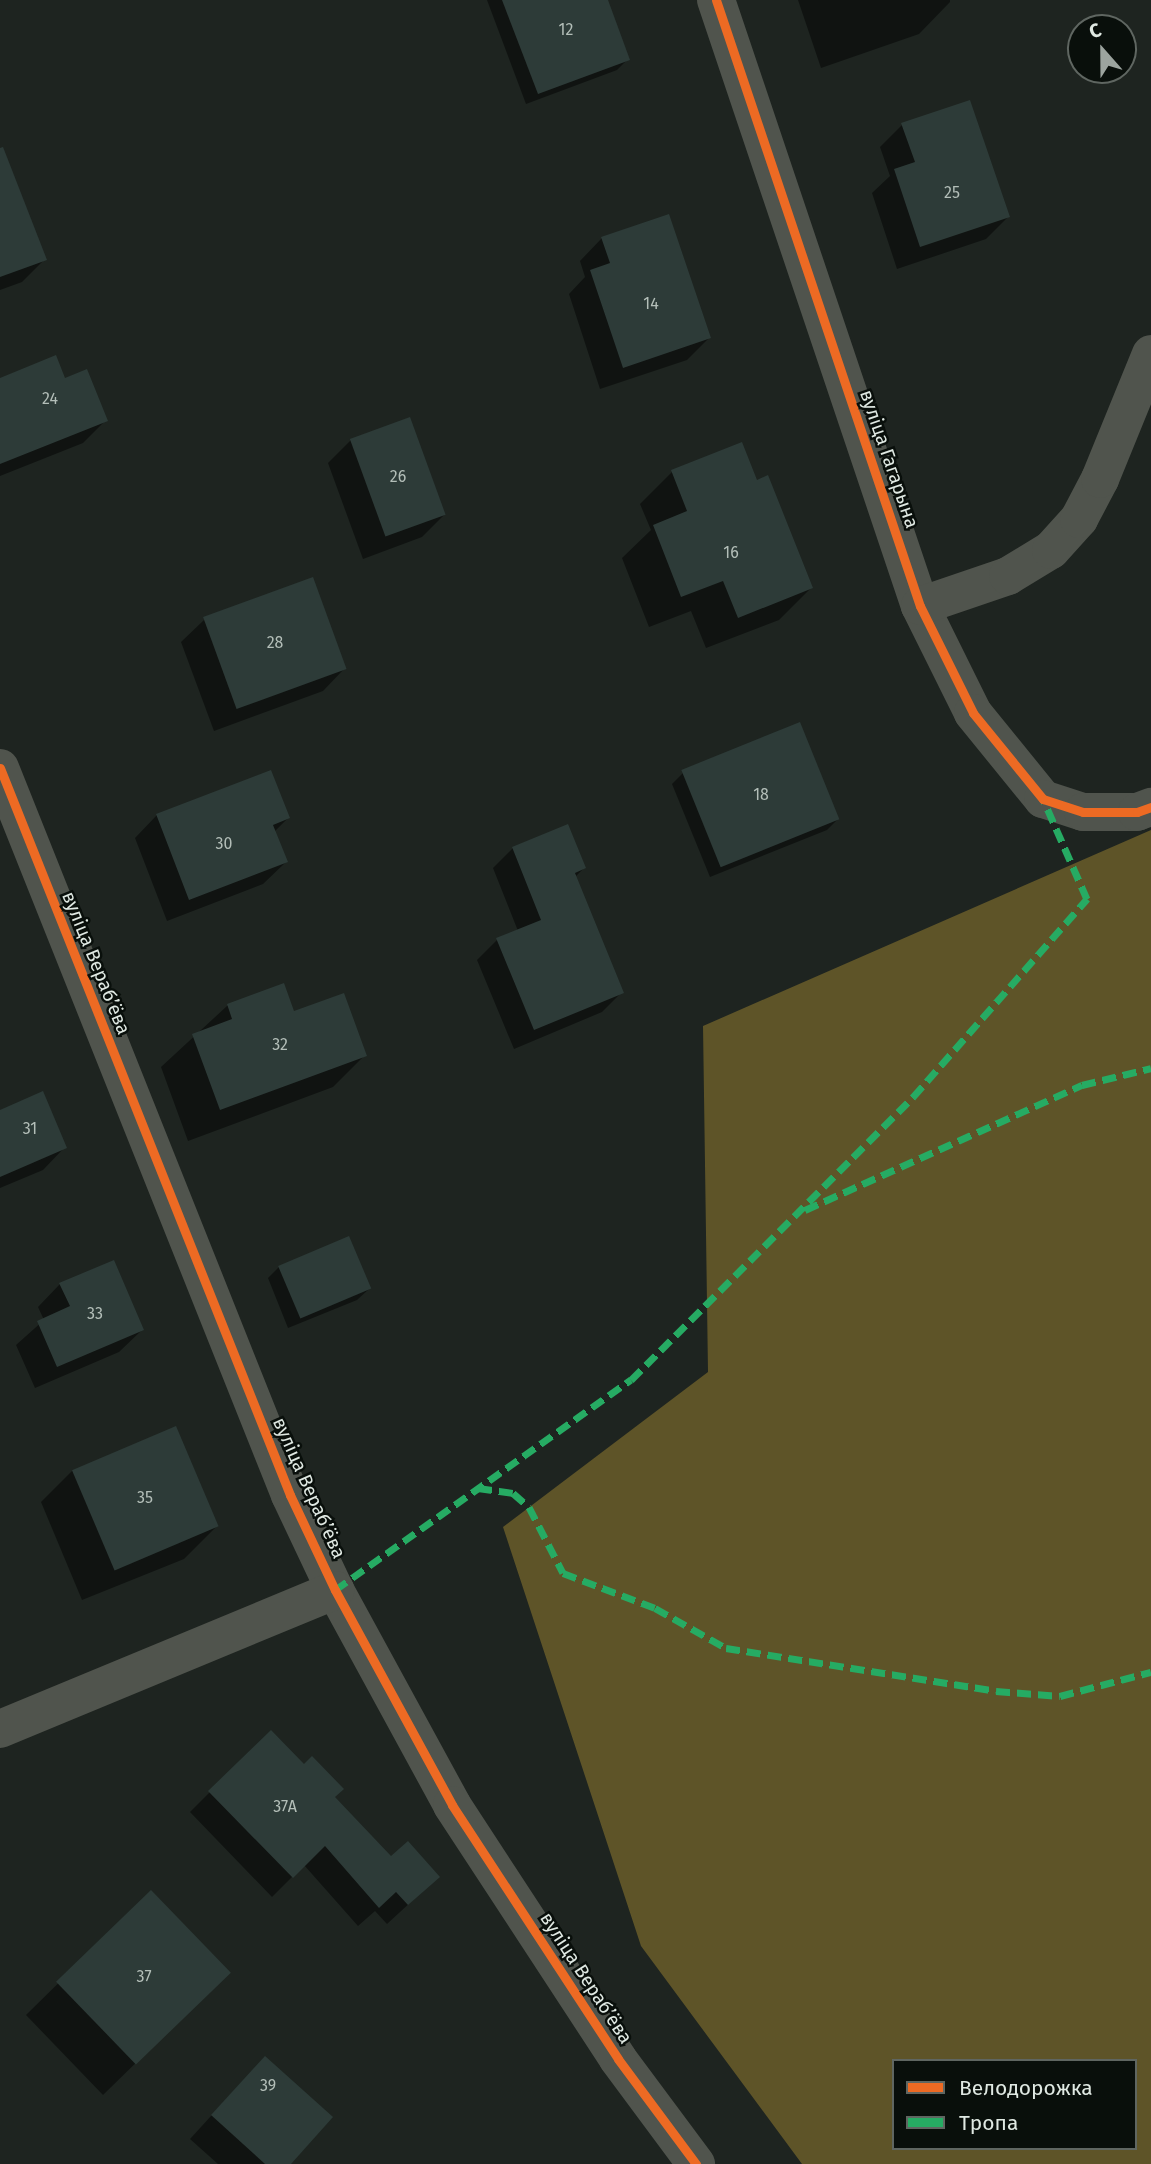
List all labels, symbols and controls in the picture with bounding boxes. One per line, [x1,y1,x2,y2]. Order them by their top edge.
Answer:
north arrow [1067,14,1137,84]
text: С [1086,18,1104,43]
house number: 12 [559,20,573,40]
house number: 25 [944,183,960,203]
house number: 14 [643,294,659,314]
street label: вуліца Гагарына [855,387,923,531]
house number: 24 [42,389,58,409]
house number: 26 [390,467,406,487]
house number: 16 [723,543,739,563]
house number: 28 [267,633,283,653]
house number: 18 [753,785,769,805]
house number: 30 [216,834,232,854]
street label: вуліца Верабʼёва [57,888,135,1038]
house number: 32 [272,1035,288,1055]
house number: 31 [23,1119,37,1139]
house number: 33 [87,1304,103,1324]
street label: вуліца Верабʼёва [268,1414,350,1562]
house number: 35 [137,1488,153,1508]
house number: 37А [273,1797,297,1817]
street label: вуліца Верабʼёва [535,1908,637,2048]
house number: 37 [136,1967,152,1987]
legend [892,2059,1137,2150]
text: Велодорожка [959,2075,1093,2101]
house number: 39 [260,2076,276,2096]
text: Тропа [959,2110,1018,2136]

